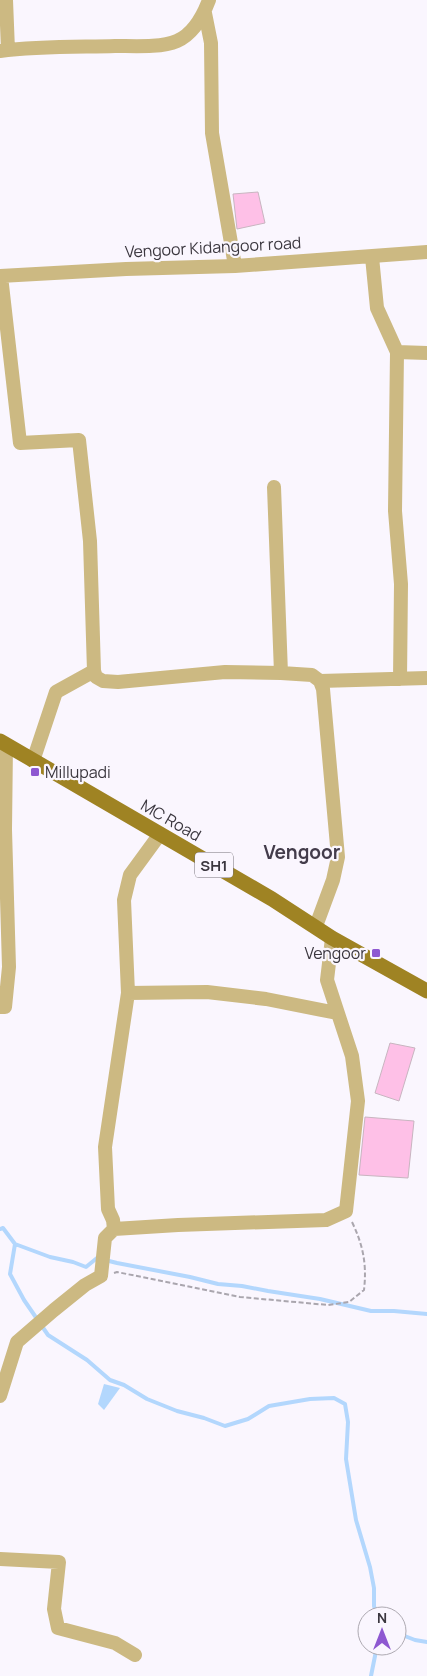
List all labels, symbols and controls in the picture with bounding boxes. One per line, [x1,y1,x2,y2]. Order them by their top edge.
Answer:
street label: Vengoor Kidangoor road [124,231,302,263]
place label: Millupadi [45,761,111,783]
marker: Millupadi [29,766,41,778]
street label: MC Road [137,794,205,846]
district label: Vengoor [264,839,341,865]
road number: SH1 [195,852,233,878]
place label: Vengoor [305,942,366,964]
marker: Vengoor [370,947,382,959]
north arrow [357,1606,407,1656]
text: N [377,1608,387,1627]

